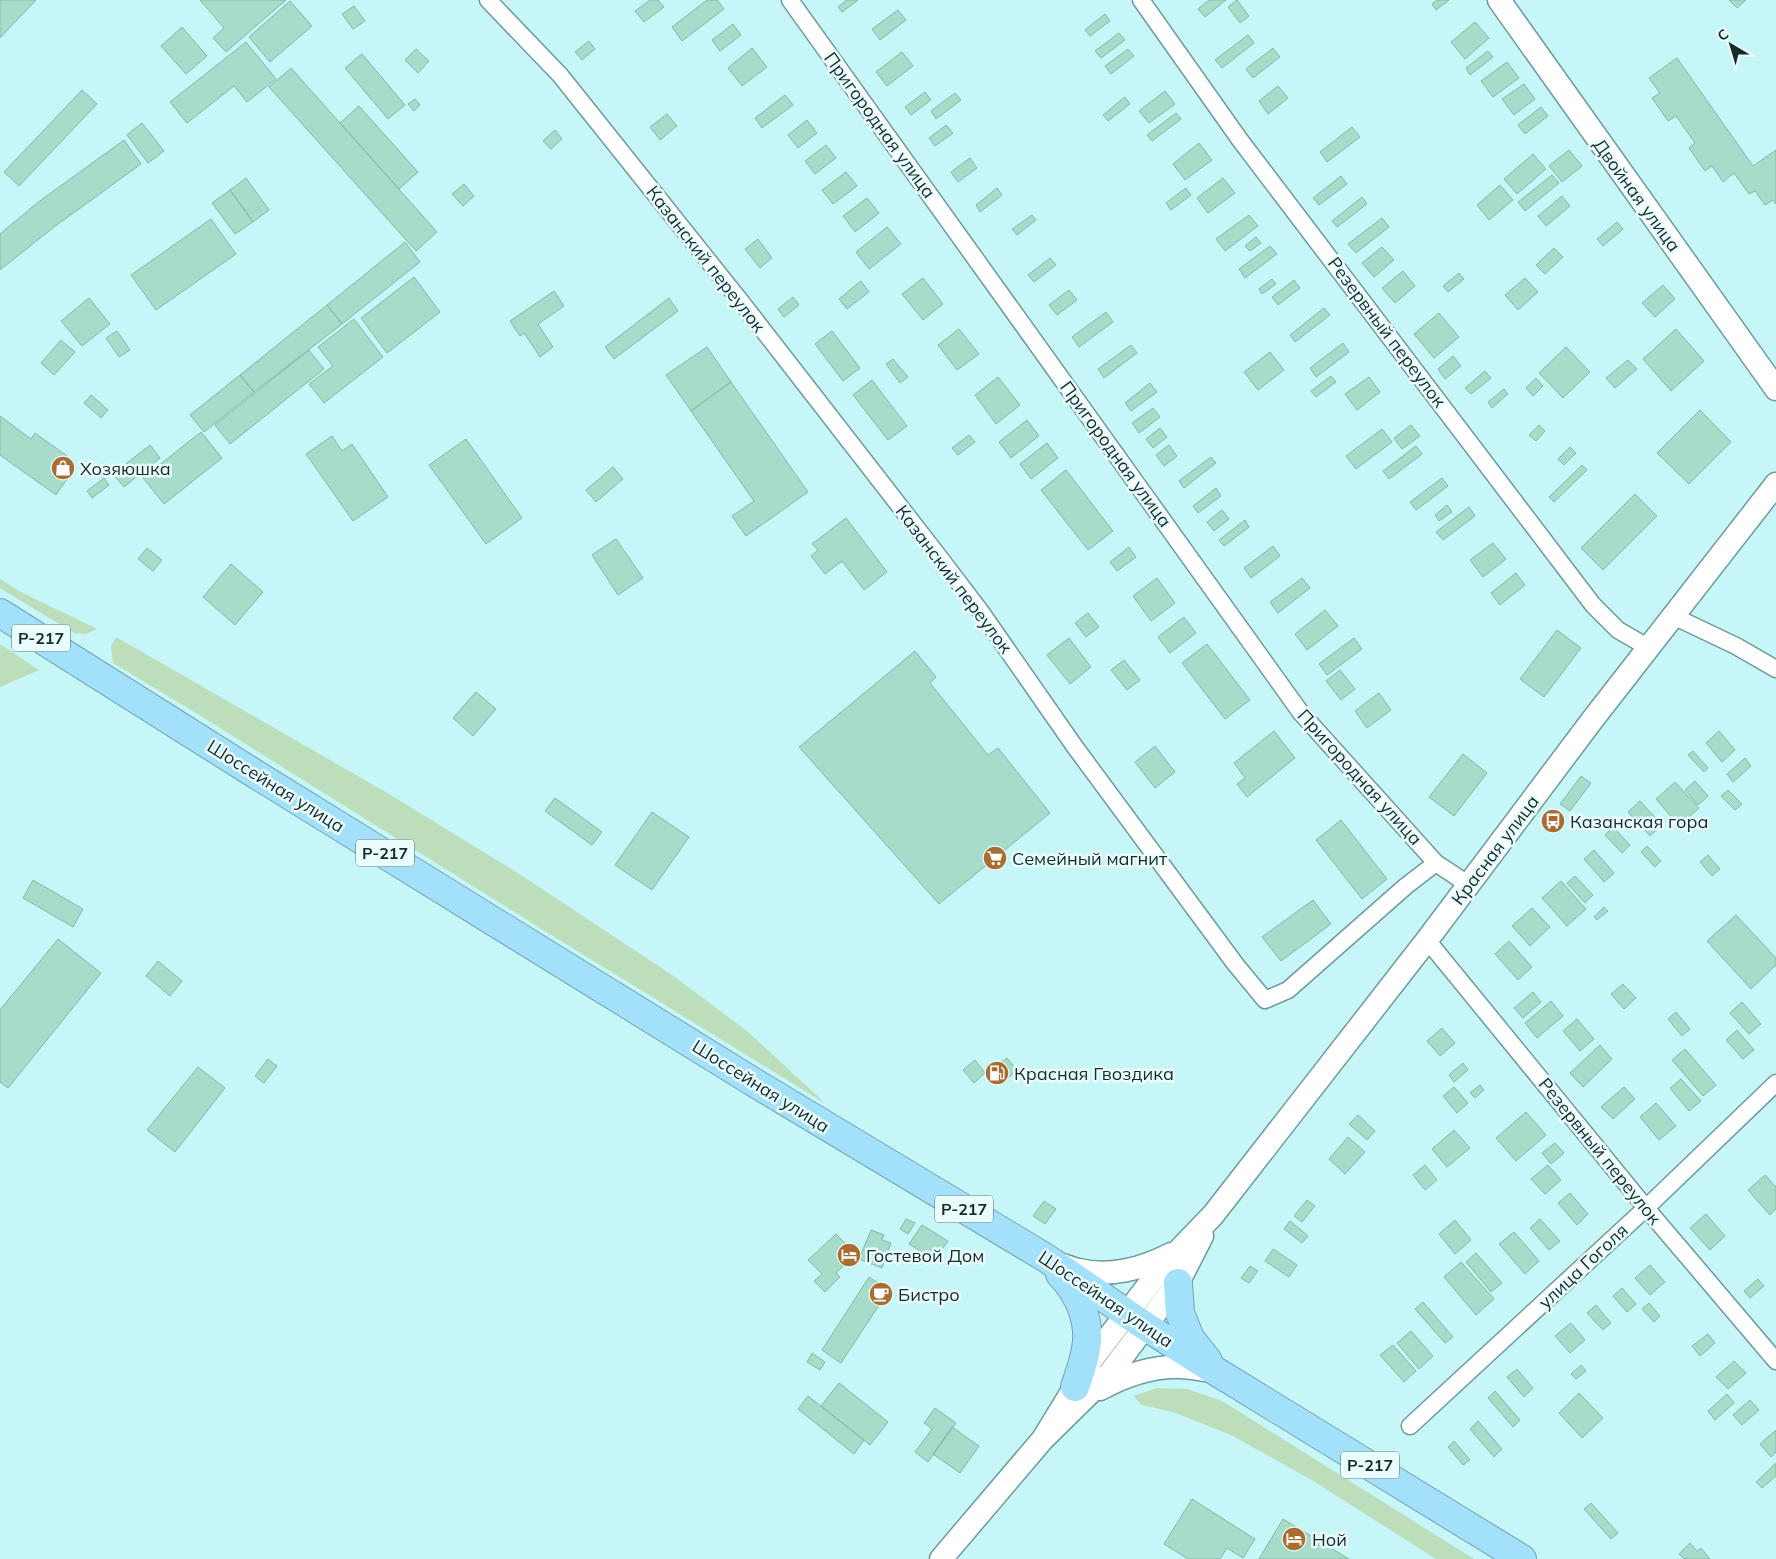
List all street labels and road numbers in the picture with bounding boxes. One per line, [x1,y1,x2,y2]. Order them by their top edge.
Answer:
street label: Пригородная улица [819,47,941,203]
street label: Двойная улица [1588,134,1686,256]
street label: Казанский переулок [642,181,771,337]
street label: Резервный переулок [1323,252,1451,412]
street label: Пригородная улица [1055,376,1177,532]
street label: Казанский переулок [891,500,1018,658]
road number: Р-217 [12,624,70,651]
street label: Пригородная улица [1293,704,1427,850]
street label: Шоссейная улица [203,734,349,838]
street label: Красная улица [1446,791,1544,909]
road number: Р-217 [356,840,414,866]
street label: Шоссейная улица [688,1034,834,1138]
street label: Резервный переулок [1534,1073,1667,1229]
road number: Р-217 [935,1196,993,1222]
street label: улица Гоголя [1533,1219,1633,1313]
street label: Шоссейная улица [1034,1245,1178,1353]
road number: Р-217 [1341,1452,1399,1478]

